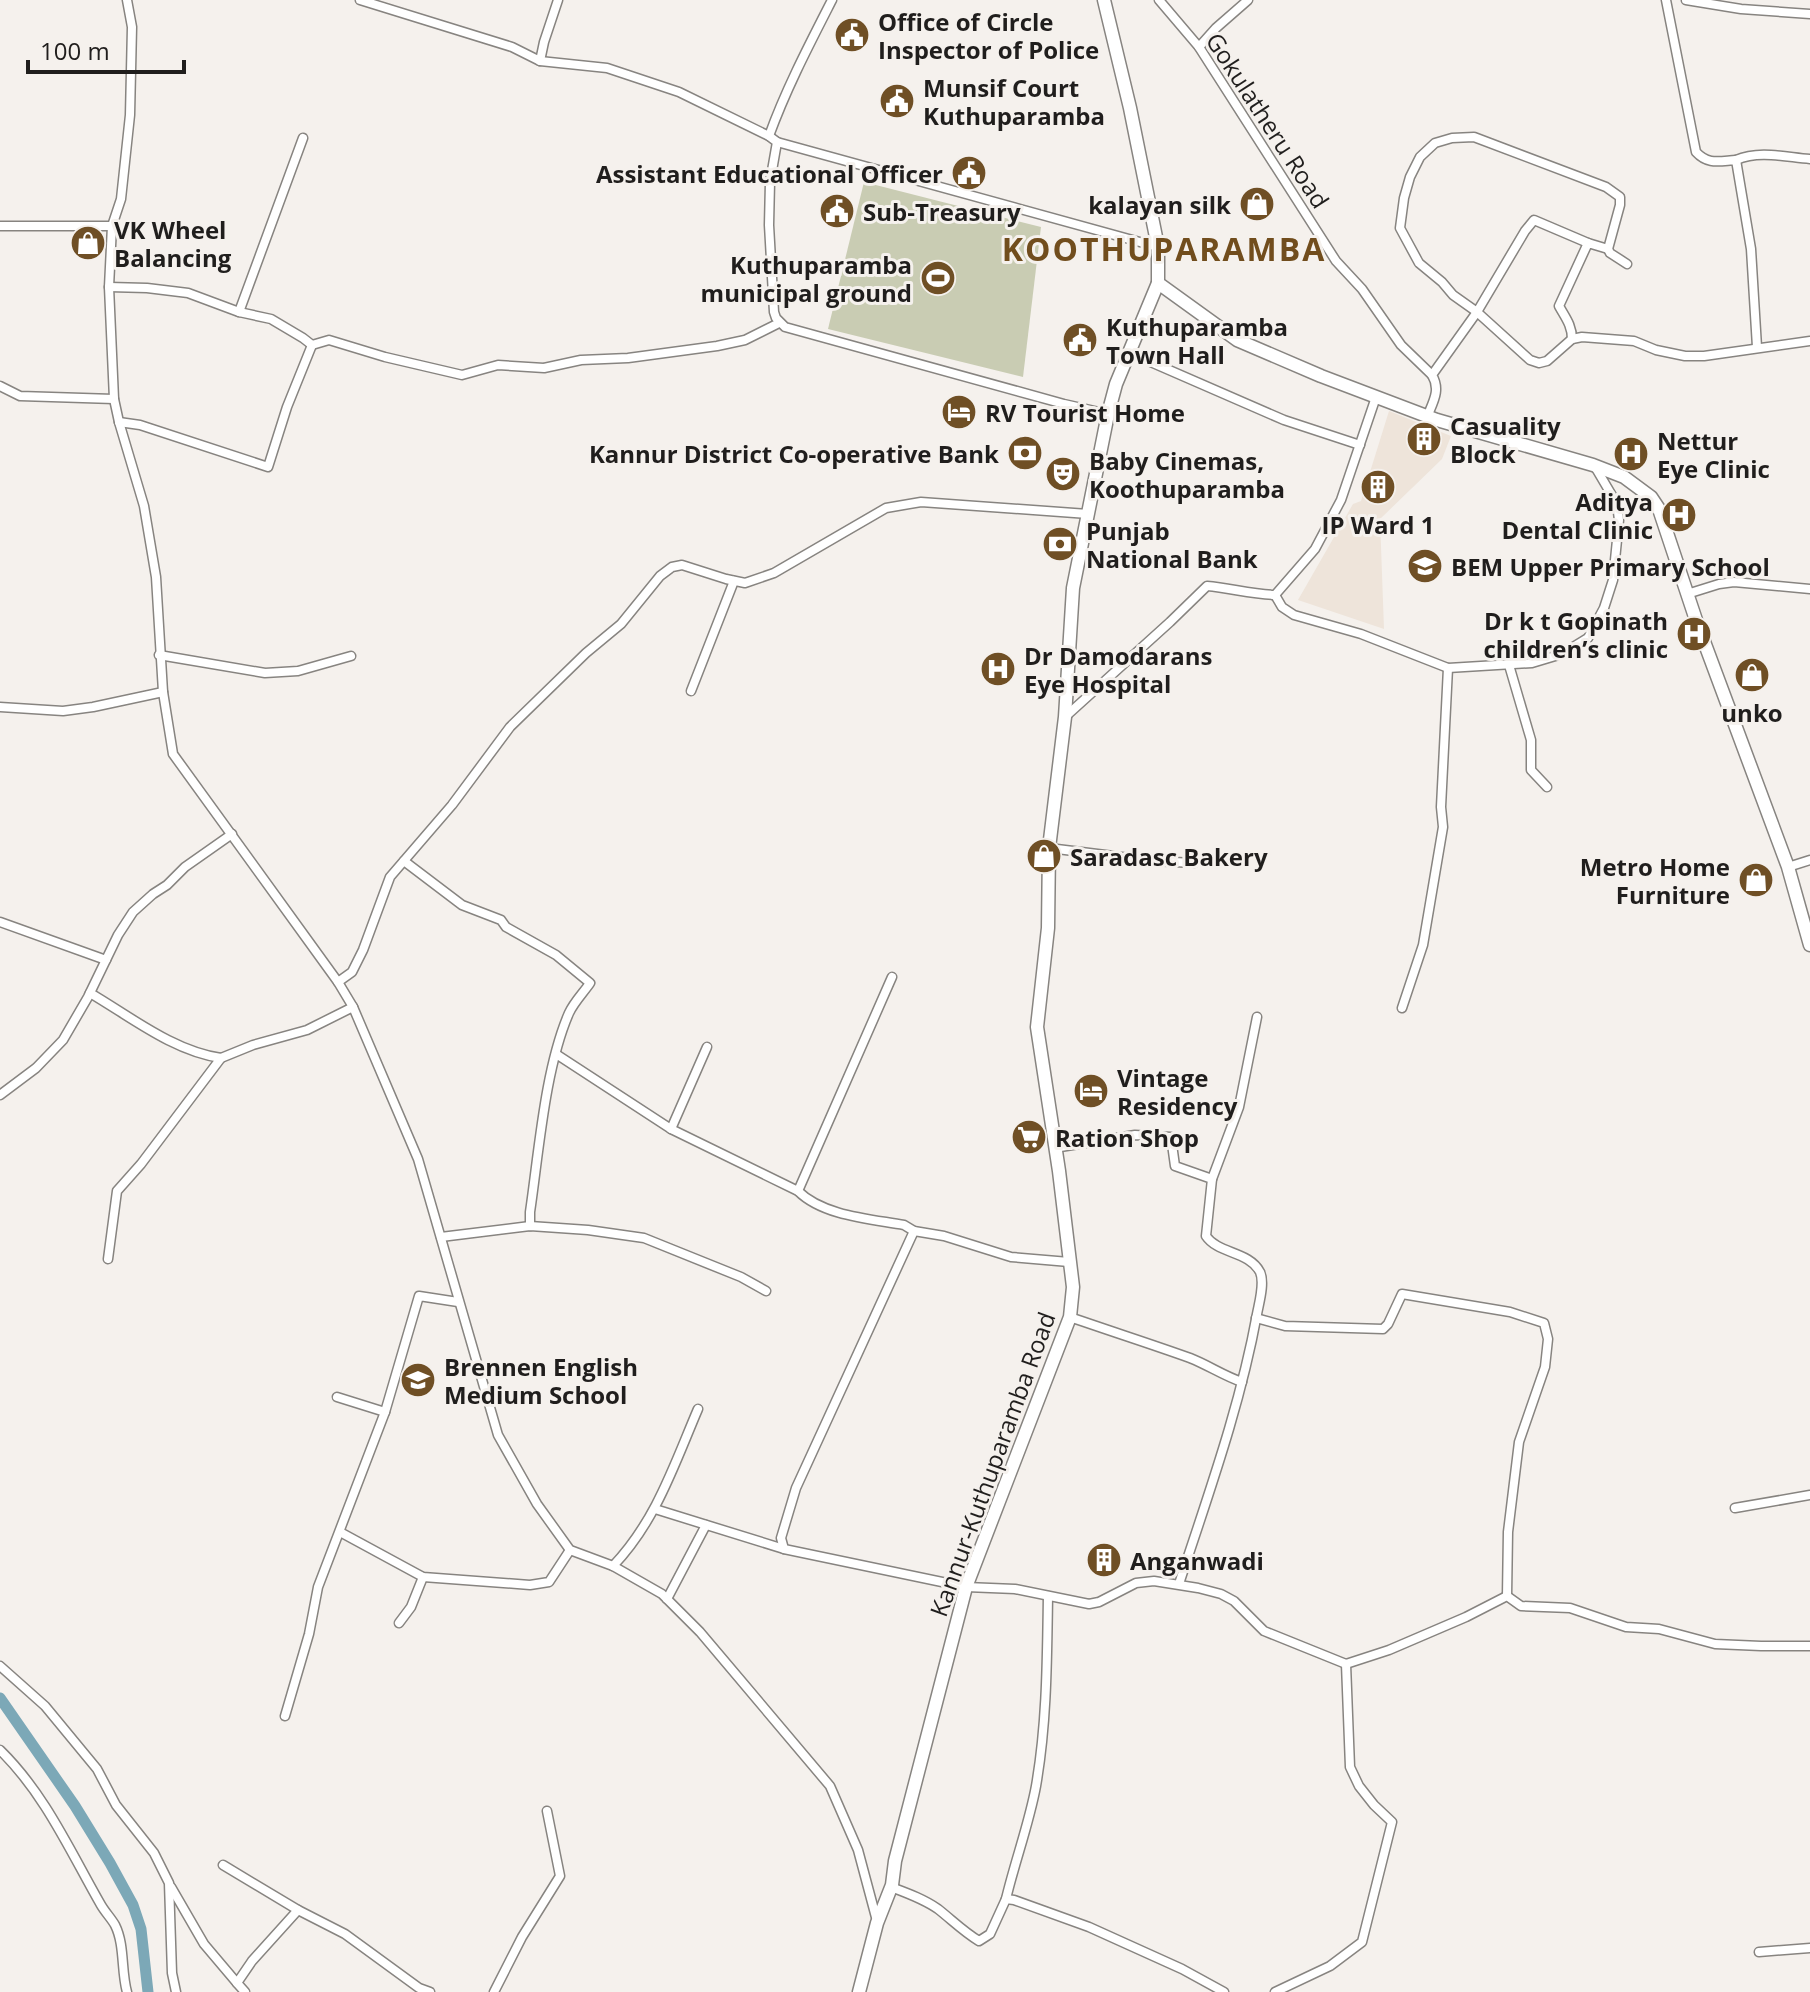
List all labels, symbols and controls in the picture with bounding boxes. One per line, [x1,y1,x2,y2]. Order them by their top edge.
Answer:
place label: Office of Circle Inspector of Police [878,5,1099,66]
public building icon: Office of Circle Inspector of Police [833,16,871,54]
scale bar [28,24,184,74]
street label: Gokulatheru Road [1199,26,1337,214]
text: 100 m [40,34,110,67]
place label: Munsif Court Kuthuparamba [923,71,1105,132]
public building icon: Munsif Court Kuthuparamba [878,82,916,120]
public building icon: Assistant Educational Officer [950,154,988,192]
place label: Assistant Educational Officer [596,157,943,190]
shop icon: kalayan silk [1238,185,1276,223]
place label: kalayan silk [1088,188,1231,221]
public building icon: Sub-Treasury [818,192,856,230]
place label: Sub-Treasury [863,195,1021,228]
place label: VK Wheel Balancing [114,213,232,274]
shop icon: VK Wheel Balancing [69,224,107,262]
district label: KOOTHUPARAMBA [1002,227,1326,270]
place label: Kuthuparamba municipal ground [701,248,912,309]
sports icon: Kuthuparamba municipal ground [919,259,957,297]
place label: Kuthuparamba Town Hall [1106,310,1288,371]
public building icon: Kuthuparamba Town Hall [1061,321,1099,359]
hotel icon: RV Tourist Home [940,393,978,431]
place label: RV Tourist Home [985,396,1185,429]
place label: Casuality Block [1450,409,1561,470]
building icon: Casuality Block [1405,420,1443,458]
place label: Nettur Eye Clinic [1657,424,1770,485]
bank icon: Kannur District Co-operative Bank [1006,434,1044,472]
hospital icon: Nettur Eye Clinic [1612,435,1650,473]
place label: Kannur District Co-operative Bank [589,437,999,470]
place label: Baby Cinemas, Koothuparamba [1089,444,1285,505]
theatre icon: Baby Cinemas, Koothuparamba [1044,455,1082,493]
building icon: IP Ward 1 [1359,468,1397,506]
place label: Aditya Dental Clinic [1501,485,1653,546]
hospital icon: Aditya Dental Clinic [1660,496,1698,534]
place label: IP Ward 1 [1322,508,1435,541]
place label: Punjab National Bank [1086,514,1258,575]
bank icon: Punjab National Bank [1041,525,1079,563]
school or university icon: BEM Upper Primary School [1406,547,1444,585]
place label: BEM Upper Primary School [1451,550,1770,583]
place label: Dr k t Gopinath children’s clinic [1483,604,1668,665]
hospital icon: Dr k t Gopinath children’s clinic [1675,615,1713,653]
place label: Dr Damodarans Eye Hospital [1024,639,1212,700]
hospital icon: Dr Damodarans Eye Hospital [979,650,1017,688]
shop icon: unko [1733,656,1771,694]
place label: unko [1721,696,1783,729]
shop icon: Saradasc Bakery [1025,837,1063,875]
place label: Saradasc Bakery [1070,840,1268,873]
place label: Metro Home Furniture [1580,850,1730,911]
shop icon: Metro Home Furniture [1737,861,1775,899]
place label: Vintage Residency [1117,1061,1238,1122]
hotel icon: Vintage Residency [1072,1072,1110,1110]
supermarket icon: Ration Shop [1010,1118,1048,1156]
place label: Ration Shop [1055,1121,1199,1154]
street label: Kannur-Kuthuparamba Road [921,1307,1063,1621]
place label: Brennen English Medium School [444,1350,638,1411]
school or university icon: Brennen English Medium School [399,1361,437,1399]
building icon: Anganwadi [1085,1541,1123,1579]
place label: Anganwadi [1130,1544,1264,1577]

